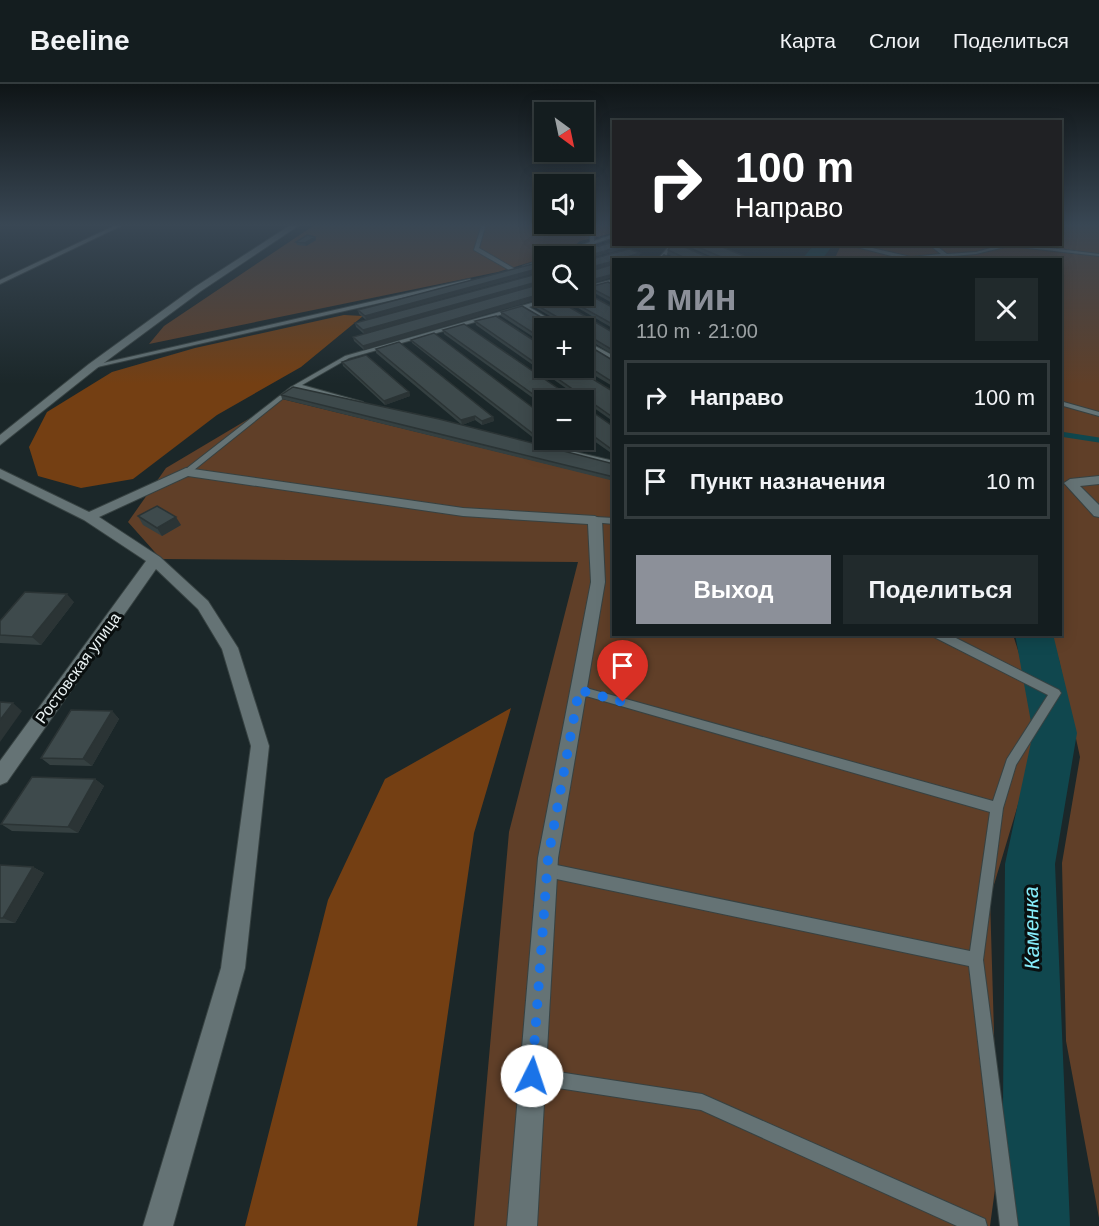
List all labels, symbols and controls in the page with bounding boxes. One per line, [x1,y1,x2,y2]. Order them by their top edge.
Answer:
text: Beeline [30,25,130,56]
text: Карта [780,29,836,52]
text: Слои [869,29,920,52]
text: Поделиться [953,29,1069,52]
north arrow [534,102,594,162]
map controls [534,102,594,450]
icon: right [636,144,714,222]
text: 100 m [735,144,854,191]
button: sound [534,174,594,234]
text: Направо [735,193,843,223]
button: search [534,246,594,306]
text: 2 мин [636,277,737,318]
button: close [975,278,1038,341]
button: + [534,318,594,378]
text: 110 m · 21:00 [636,320,758,342]
icon: right [639,381,672,414]
text: Направо [690,385,784,410]
text: 100 m [974,385,1035,410]
button: − [534,390,594,450]
icon: arrive [639,465,672,498]
text: Пункт назначения [690,469,886,494]
text: 10 m [986,469,1035,494]
button: Выход [636,555,831,624]
button: Поделиться [843,555,1038,624]
street label: Ростовская улица [32,609,124,727]
pin [597,640,648,702]
icon: arrive [606,649,639,682]
water label: Каменка [1019,886,1043,970]
position arrow [500,1044,564,1108]

